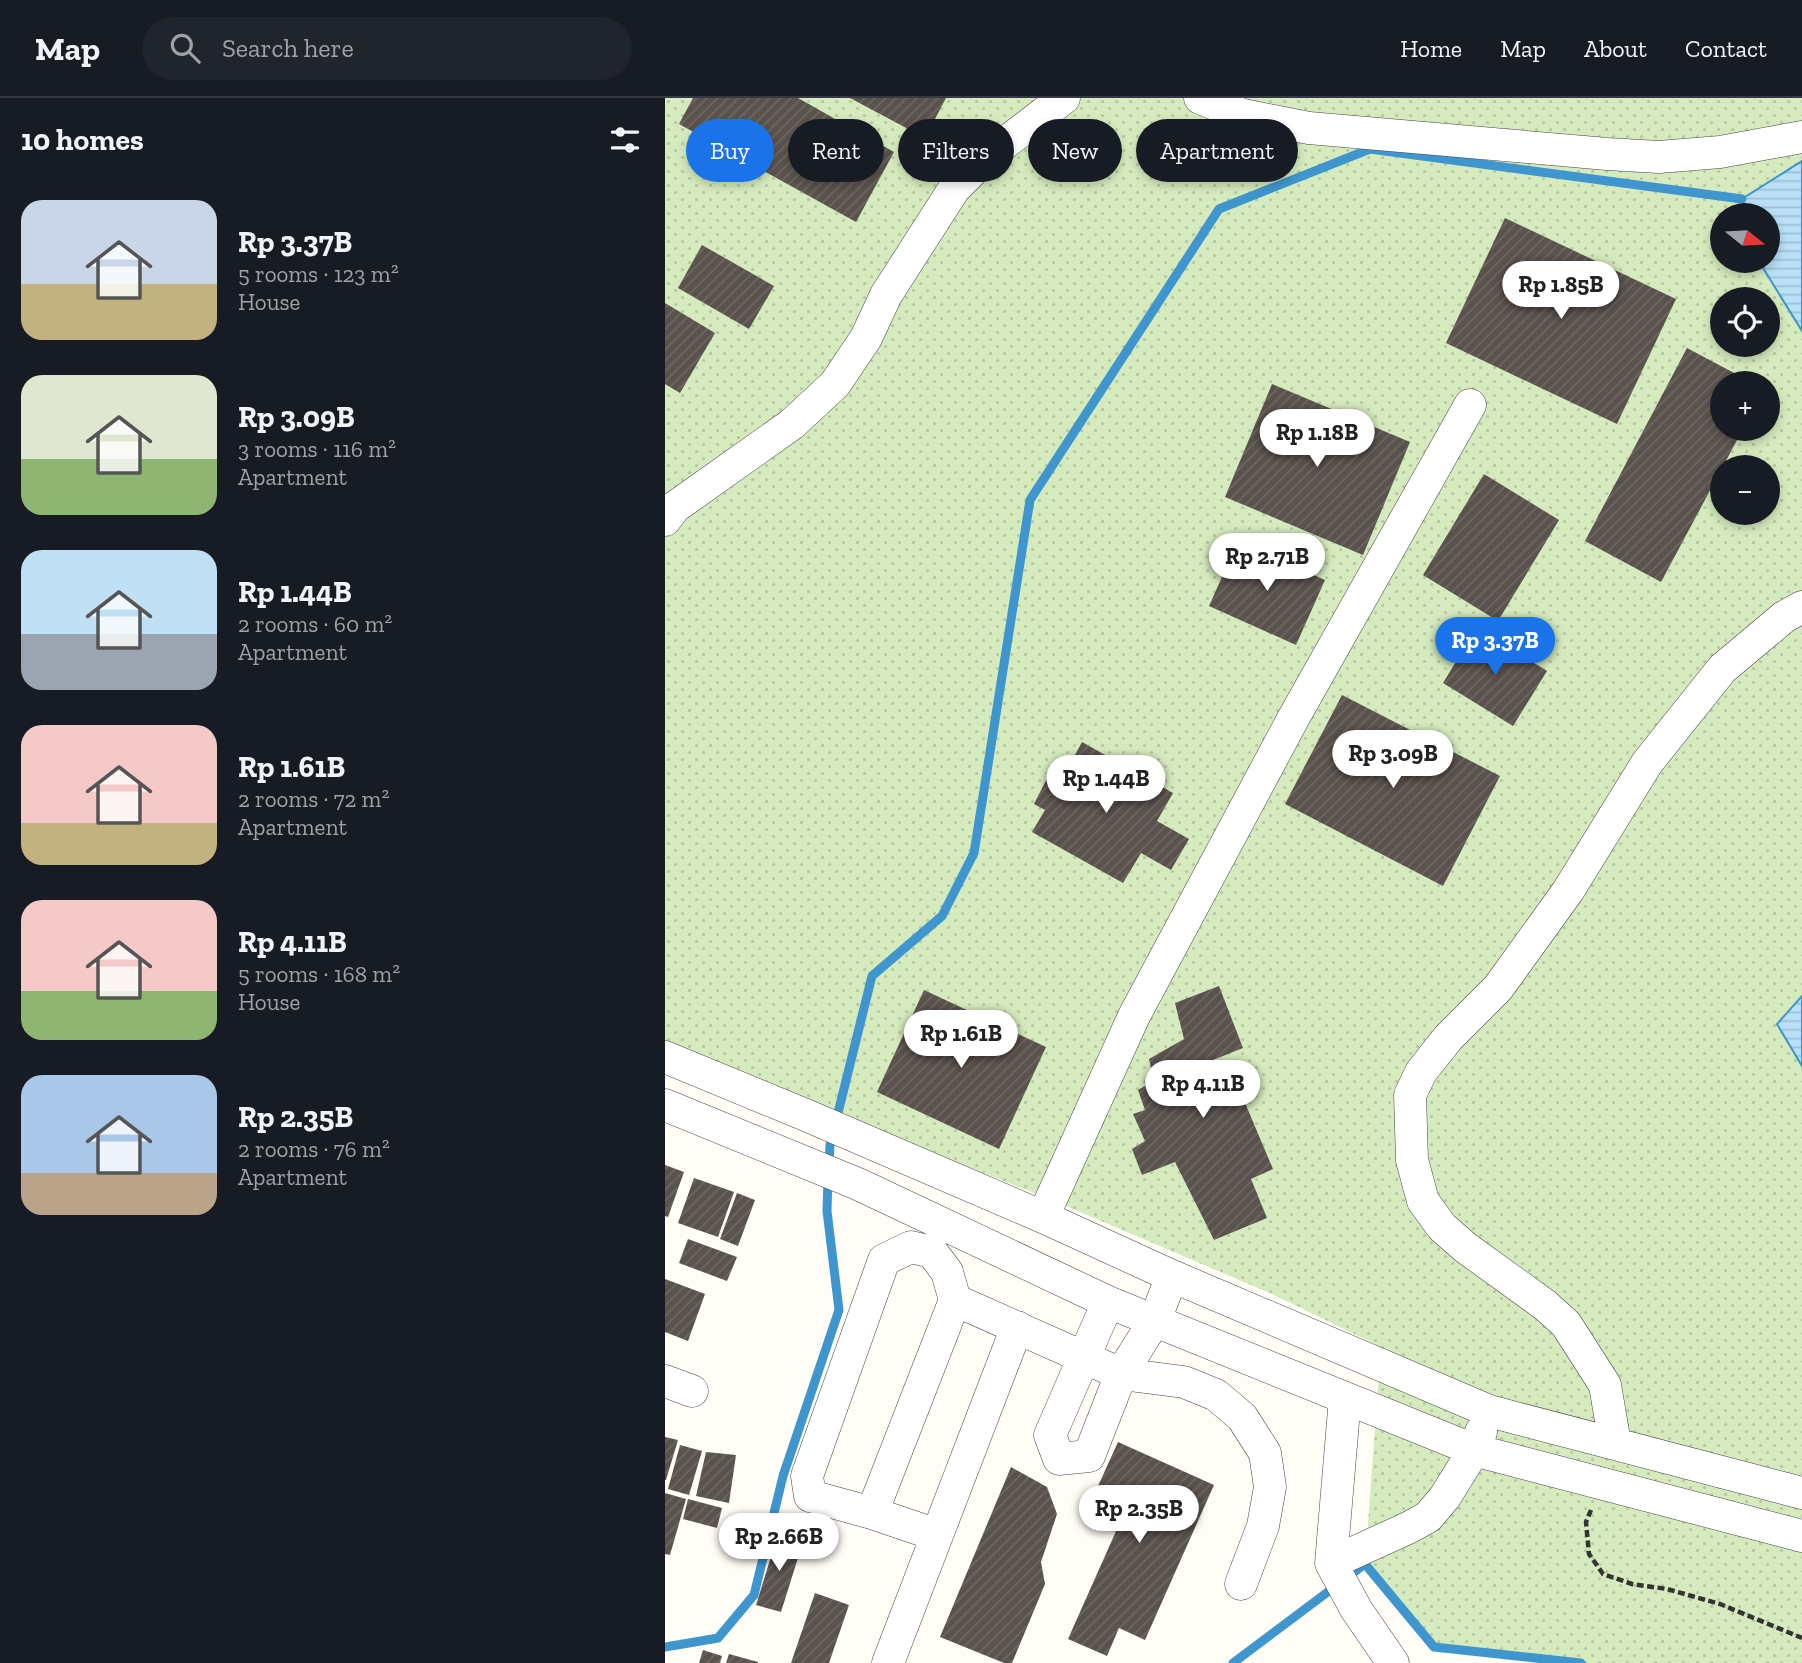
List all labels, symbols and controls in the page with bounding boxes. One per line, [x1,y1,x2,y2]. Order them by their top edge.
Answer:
search box [142,17,632,80]
text: Map [35,29,100,68]
icon: search [166,29,204,67]
text: Search here [222,32,354,64]
text: Home [1400,34,1462,63]
text: Map [1500,34,1546,63]
text: About [1584,34,1647,63]
text: Contact [1685,34,1767,63]
chip: Buy [686,119,774,182]
chip: Rent [788,119,884,182]
chip: Filters [898,119,1014,182]
chip: New [1028,119,1122,182]
chip: Apartment [1136,119,1298,182]
icon: filters [606,121,644,159]
text: 10 homes [21,122,144,158]
north arrow [1710,203,1780,273]
map controls [1710,203,1780,525]
text: Rp 3.37B [238,224,352,260]
icon: home [77,228,161,312]
text: 5 rooms · 123 m² [238,260,399,288]
pin: Rp 1.85B [1489,262,1633,321]
text: Rp 1.85B [1518,270,1604,298]
button: locate [1710,287,1780,357]
text: House [238,288,300,316]
button: + [1710,371,1780,441]
text: Rp 3.09B [238,399,355,435]
icon: home [77,403,161,487]
pin: Rp 1.18B [1245,410,1389,469]
text: Rp 1.18B [1276,418,1358,446]
text: 3 rooms · 116 m² [238,435,396,463]
button: − [1710,455,1780,525]
text: Apartment [238,463,347,491]
pin: Rp 2.71B [1195,533,1339,593]
text: Rp 2.71B [1225,542,1309,570]
text: Rp 1.44B [238,574,352,610]
icon: home [77,578,161,662]
text: 2 rooms · 60 m² [238,610,392,638]
pin: Rp 3.37B [1423,618,1567,677]
text: Rp 3.37B [1451,626,1539,654]
text: Apartment [238,638,347,666]
pin: Rp 3.09B [1321,730,1465,790]
text: Rp 3.09B [1348,739,1438,767]
text: Rp 1.61B [238,749,345,785]
icon: home [77,753,161,837]
pin: Rp 1.44B [1034,756,1178,815]
text: Rp 1.44B [1062,764,1150,792]
text: 2 rooms · 72 m² [238,785,389,813]
text: Apartment [238,813,347,841]
text: Rp 4.11B [238,924,347,960]
icon: home [77,928,161,1012]
text: 5 rooms · 168 m² [238,960,400,988]
text: House [238,988,300,1016]
pin: Rp 1.61B [889,1010,1033,1070]
text: Rp 1.61B [920,1019,1002,1047]
pin: Rp 4.11B [1131,1060,1275,1120]
text: Rp 4.11B [1161,1069,1245,1097]
text: Rp 2.35B [238,1099,353,1135]
icon: home [77,1103,161,1187]
text: 2 rooms · 76 m² [238,1135,390,1163]
text: Apartment [238,1163,347,1191]
pin: Rp 2.35B [1067,1486,1211,1545]
text: Rp 2.35B [1095,1494,1183,1522]
pin: Rp 2.66B [707,1514,851,1573]
text: Rp 2.66B [735,1522,823,1550]

